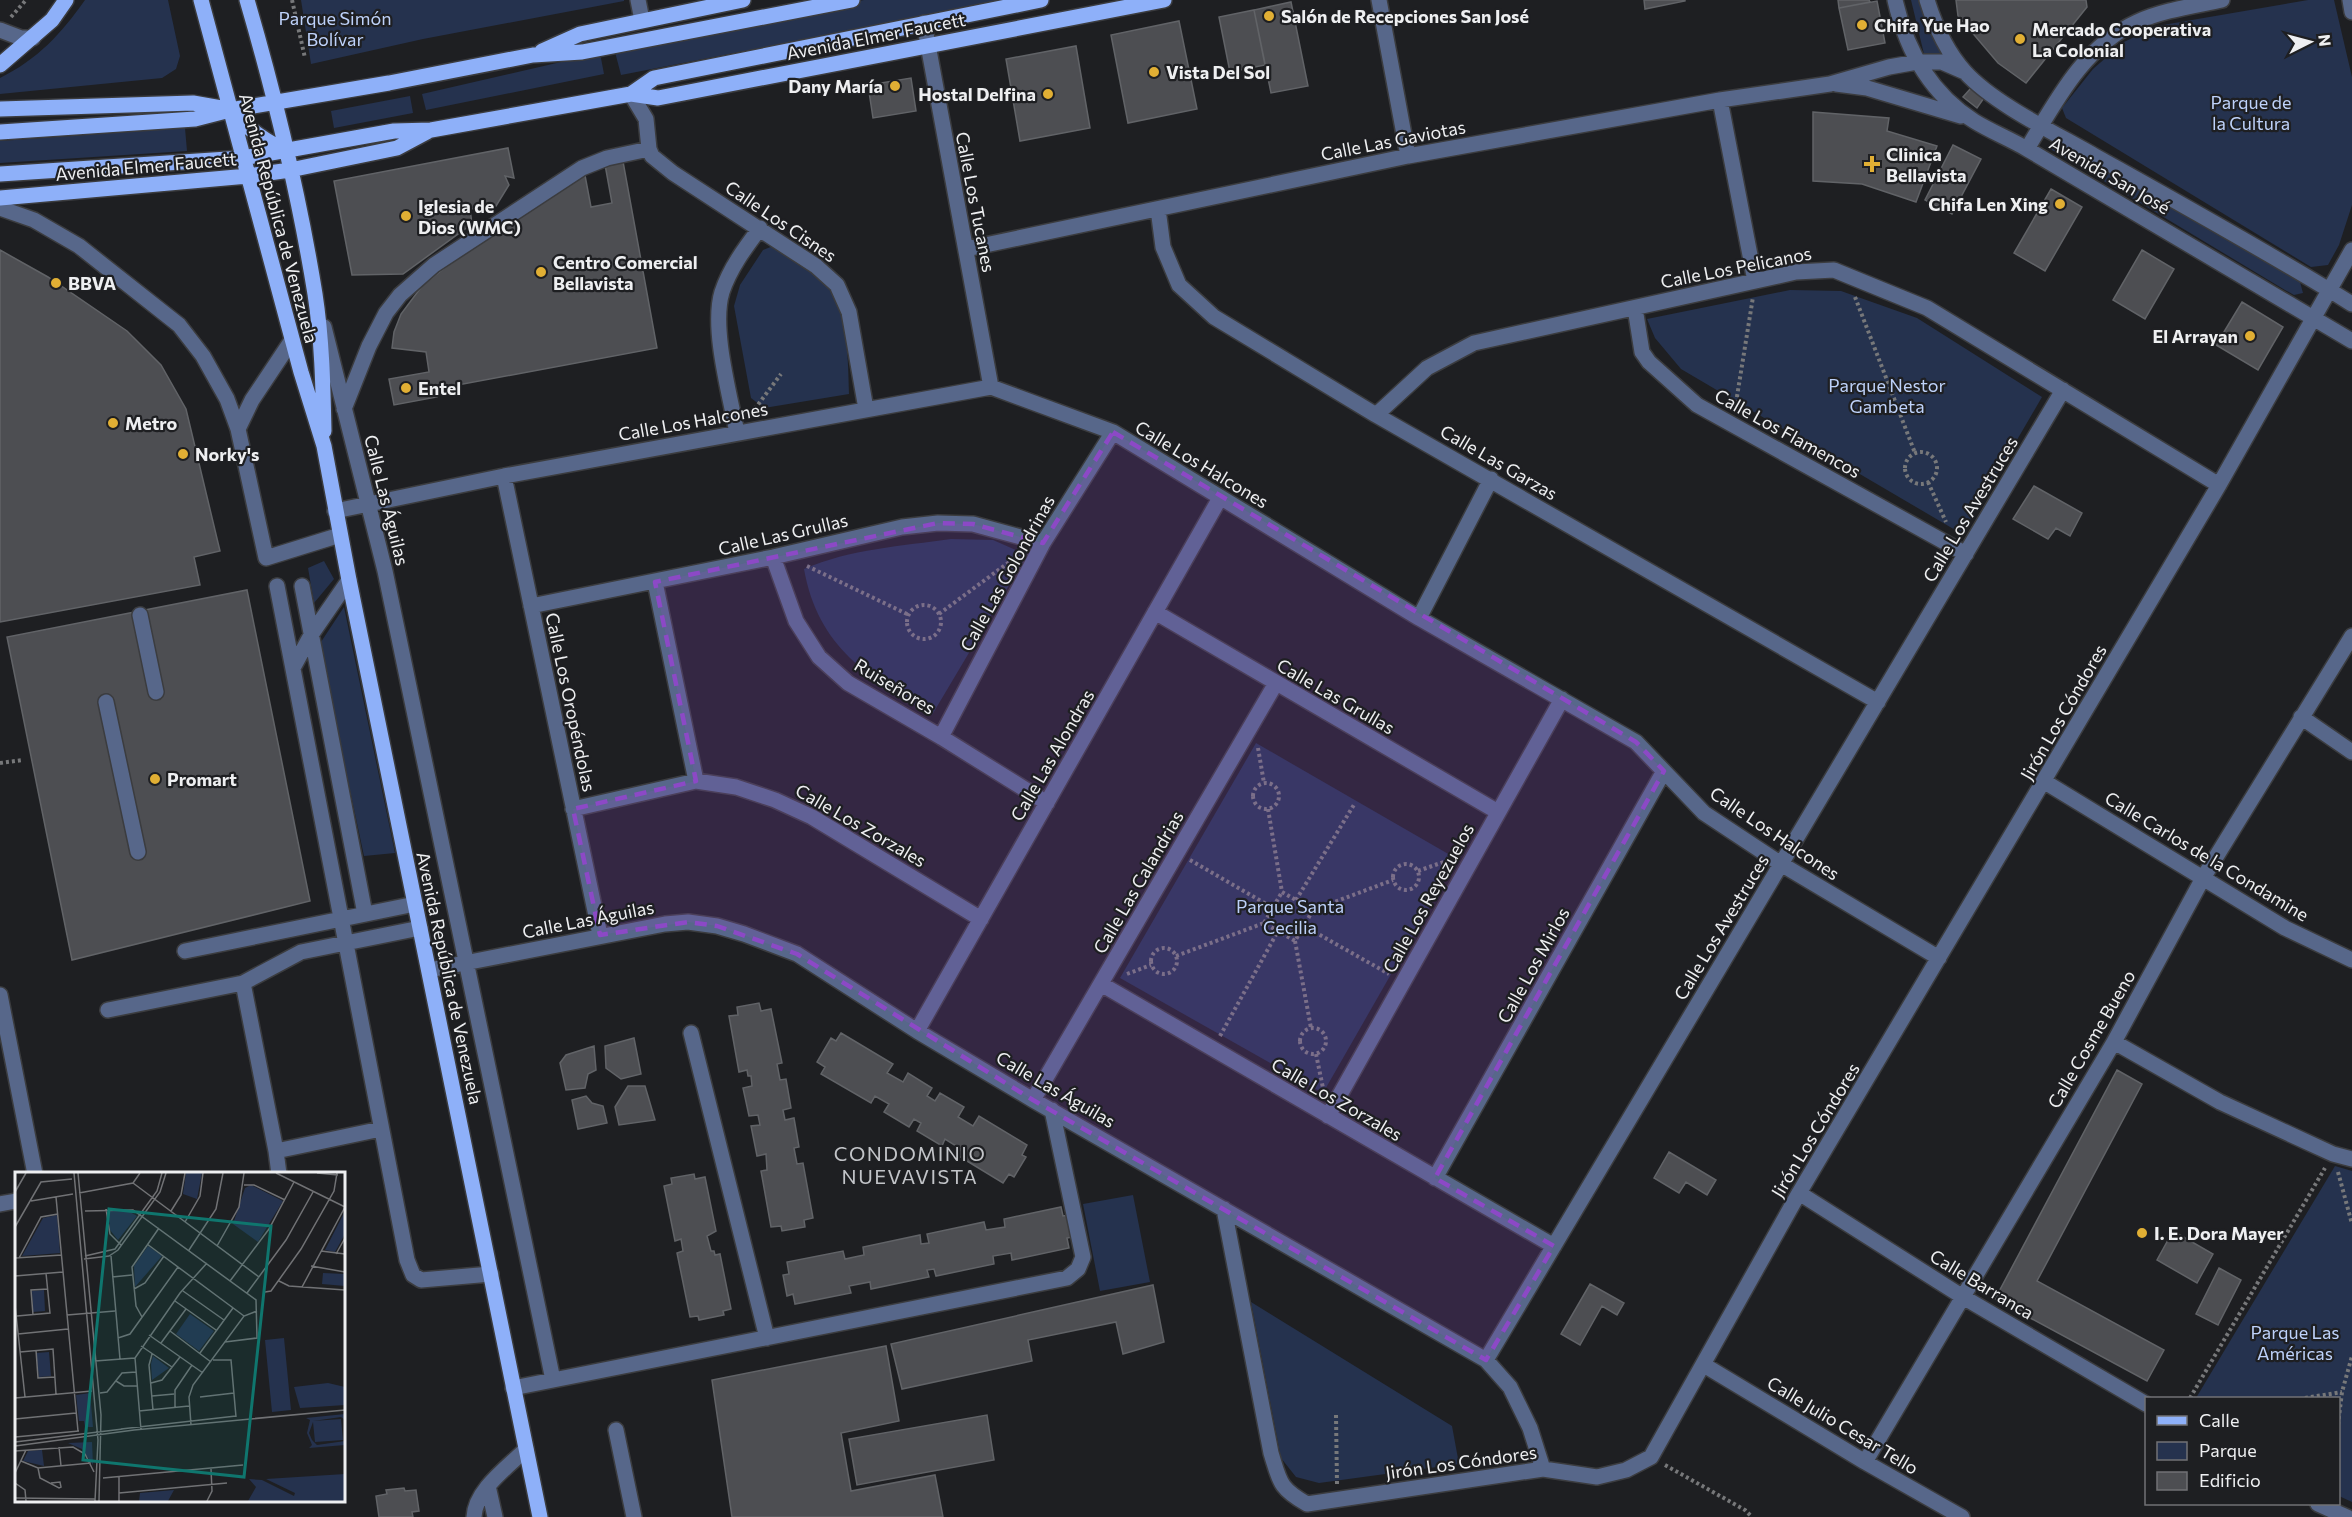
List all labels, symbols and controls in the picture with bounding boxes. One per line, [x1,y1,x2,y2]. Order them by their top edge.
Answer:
place label: Salón de Recepciones San José [1281,5,1529,27]
park label: Parque Simón Bolívar [278,7,392,50]
street label: Avenida Elmer Faucett [785,8,967,64]
marker: Salón de Recepciones San José [1262,9,1276,23]
north arrow [2280,12,2340,72]
place label: Chifa Yue Hao [1874,14,1990,36]
marker: Chifa Yue Hao [1855,18,1869,32]
place label: Mercado Cooperativa La Colonial [2032,18,2211,61]
marker: Mercado Cooperativa La Colonial [2013,32,2027,46]
text: N [2315,33,2335,47]
place label: Vista Del Sol [1166,61,1270,83]
marker: Vista Del Sol [1147,65,1161,79]
place label: Dany María [788,75,883,97]
marker: Dany María [888,79,902,93]
place label: Hostal Delfina [918,83,1036,105]
marker: Hostal Delfina [1041,87,1055,101]
street label: Avenida República de Venezuela [235,91,323,345]
park label: Parque de la Cultura [2211,91,2292,134]
street label: Calle Las Gaviotas [1319,115,1467,165]
street label: Calle Los Tucanes [952,130,1000,274]
street label: Avenida San José [2046,132,2174,218]
place label: Clinica Bellavista [1886,143,1967,186]
street label: Avenida Elmer Faucett [54,147,238,185]
marker: Clinica Bellavista [1863,155,1881,173]
street label: Calle Los Cisnes [721,176,841,266]
place label: Chifa Len Xing [1928,193,2048,215]
place label: Iglesia de Dios (WMC) [418,195,521,238]
marker: Chifa Len Xing [2053,197,2067,211]
marker: Iglesia de Dios (WMC) [399,209,413,223]
street label: Calle Los Pelicanos [1659,242,1813,292]
place label: Centro Comercial Bellavista [553,251,698,294]
marker: Centro Comercial Bellavista [534,265,548,279]
place label: BBVA [68,272,116,294]
marker: BBVA [49,276,63,290]
place label: El Arrayan [2152,325,2238,347]
marker: El Arrayan [2243,329,2257,343]
park label: Parque Nestor Gambeta [1828,374,1946,417]
place label: Entel [418,377,461,399]
marker: Entel [399,381,413,395]
street label: Calle Los Flamencos [1711,384,1865,482]
street label: Calle Los Halcones [616,397,770,445]
place label: Metro [125,412,177,434]
marker: Metro [106,416,120,430]
street label: Calle Los Halcones [1131,416,1273,512]
street label: Calle Las Garzas [1437,420,1561,504]
street label: Calle Las Águilas [360,432,414,568]
street label: Calle Los Avestruces [1918,432,2022,586]
place label: Norky's [195,443,259,465]
marker: Norky's [176,447,190,461]
street label: Calle Las Golondrinas [955,491,1059,655]
street label: Calle Las Grullas [716,508,850,560]
street label: Calle Los Oropéndolas [541,610,601,794]
street label: Jirón Los Cóndores [2015,640,2111,784]
street label: Ruiseñores [851,653,939,719]
street label: Calle Las Grullas [1273,653,1399,739]
street label: Calle Las Alondras [1005,685,1099,825]
place label: Promart [167,768,237,790]
marker: Promart [148,772,162,786]
street label: Calle Los Zorzales [792,779,930,871]
street label: Calle Los Halcones [1706,782,1844,884]
street label: Calle Carlos de la Condamine [2101,786,2313,926]
street label: Calle Las Calandrias [1088,807,1188,957]
street label: Calle Los Reyezuelos [1378,819,1478,977]
street label: Avenida República de Venezuela [412,850,488,1106]
street label: Calle Los Avestruces [1669,850,1773,1004]
street label: Calle Las Águilas [520,895,656,943]
park label: Parque Santa Cecilia [1236,895,1344,938]
street label: Calle Los Mirlos [1492,903,1574,1027]
street label: Calle Cosme Bueno [2043,966,2139,1112]
street label: Calle Las Águilas [993,1046,1119,1132]
street label: Calle Los Zorzales [1268,1053,1406,1145]
street label: Jirón Los Cóndores [1766,1059,1864,1201]
district label: CONDOMINIO NUEVAVISTA [834,1141,986,1188]
inset map [15,1172,345,1502]
place label: I. E. Dora Mayer [2154,1222,2284,1244]
marker: I. E. Dora Mayer [2135,1226,2149,1240]
street label: Calle Barranca [1926,1244,2038,1324]
park label: Parque Las Américas [2250,1321,2340,1364]
street label: Calle Julio Cesar Tello [1764,1371,1922,1479]
legend [2145,1397,2340,1505]
text: Calle [2199,1409,2239,1431]
text: Parque [2199,1439,2257,1461]
street label: Jirón Los Cóndores [1384,1440,1538,1484]
text: Edificio [2199,1469,2261,1491]

